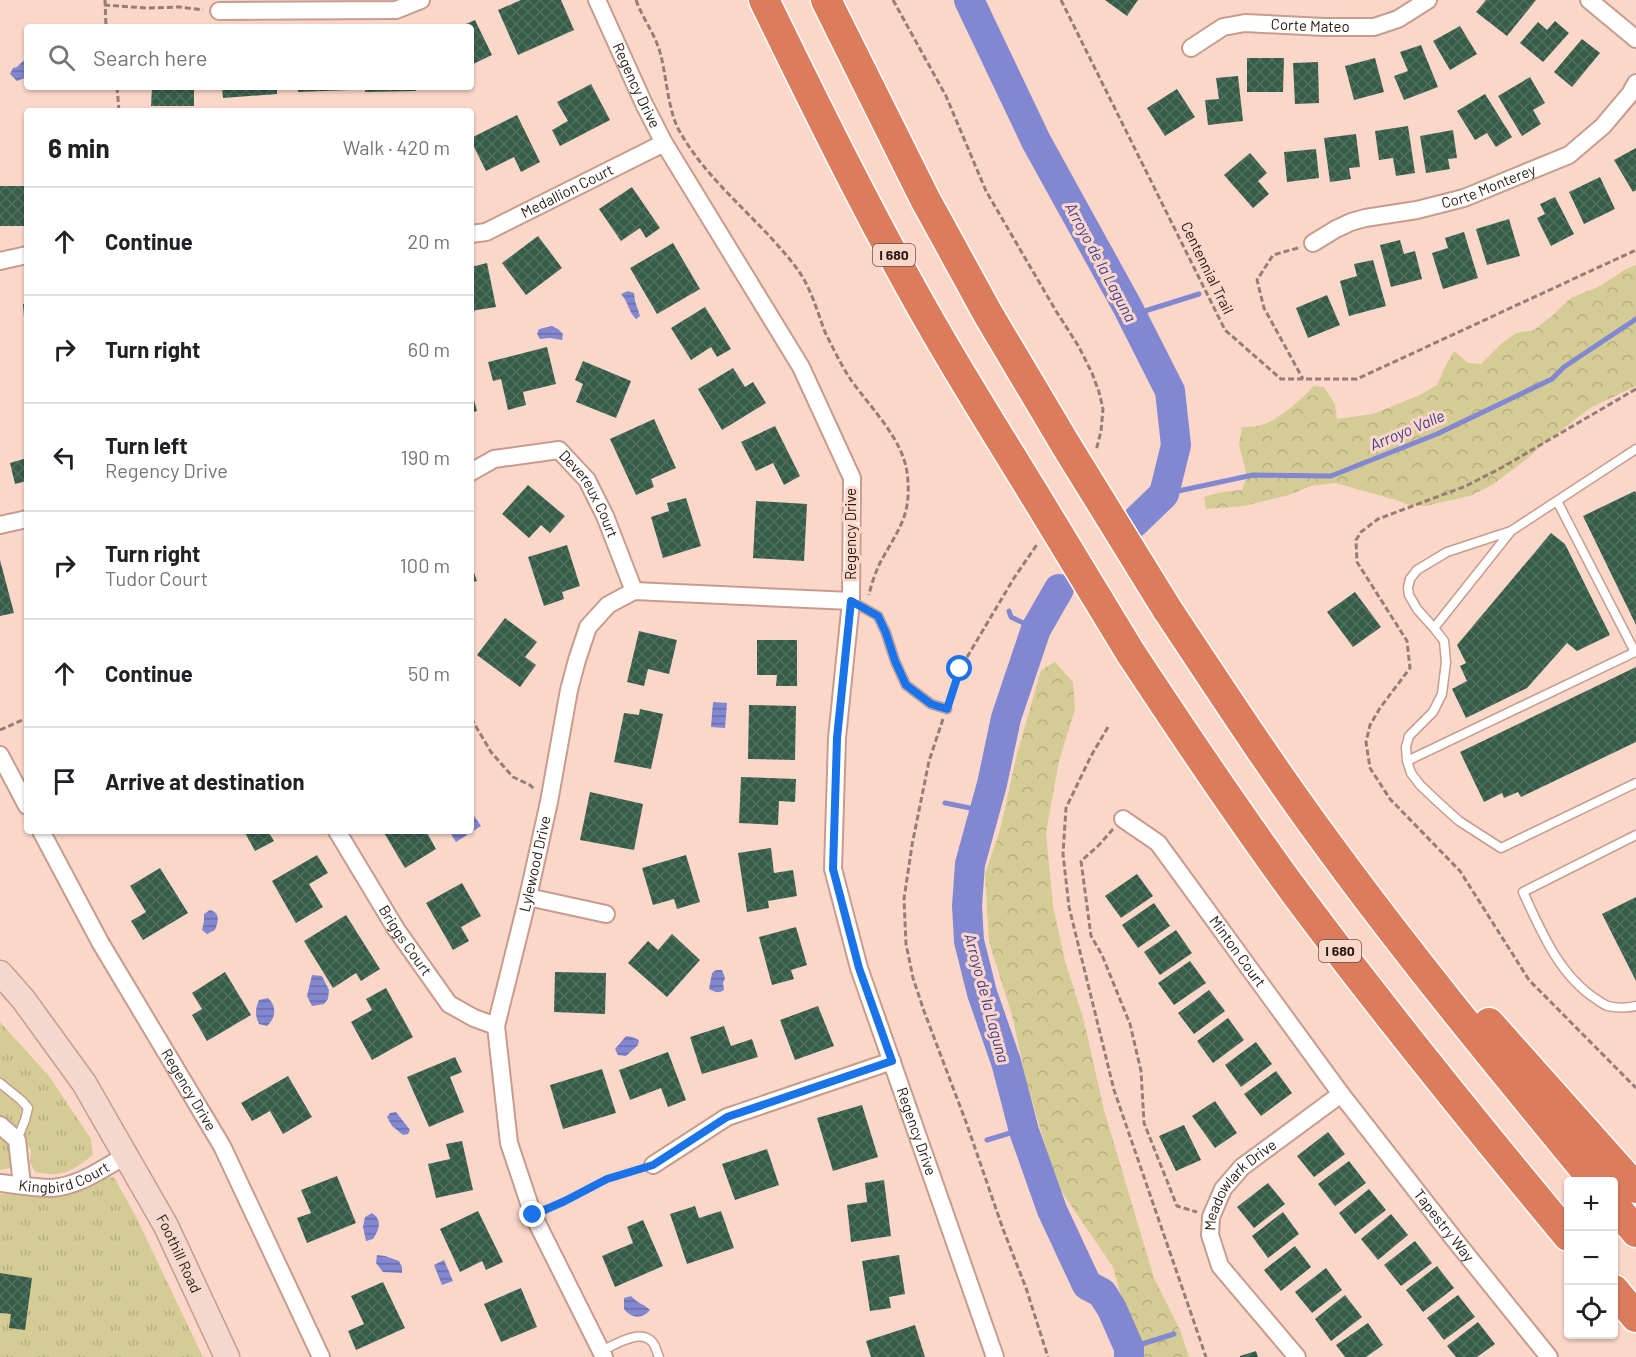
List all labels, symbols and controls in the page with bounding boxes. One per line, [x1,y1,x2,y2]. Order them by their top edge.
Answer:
street label: Corte Mateo [1270,14,1350,35]
search box [24,24,474,90]
street label: Regency Drive [609,39,665,131]
icon: search [45,41,78,74]
text: Search here [93,44,207,70]
text: 6 min [48,132,110,163]
text: Walk · 420 m [343,135,450,159]
street label: Medallion Court [518,160,616,221]
street label: Corte Monterey [1439,160,1538,211]
water label: Arroyo de la Laguna [1062,199,1141,325]
street label: Centennial Trail [1178,218,1238,317]
icon: ahead [48,225,81,258]
text: Continue [105,228,193,254]
text: 20 m [407,229,450,253]
road number: I 680 [873,244,915,266]
icon: right [48,333,81,366]
text: Turn right [105,336,200,362]
text: 60 m [408,337,450,361]
water label: Arroyo Valle [1366,405,1447,454]
text: Turn left [105,432,188,458]
icon: left [48,441,81,474]
text: 190 m [401,445,450,469]
street label: Devereux Court [556,446,623,540]
text: Regency Drive [105,458,228,482]
street label: Regency Drive [841,488,859,580]
text: Turn right [105,540,200,566]
icon: right [48,549,81,582]
text: 100 m [400,553,450,577]
text: Tudor Court [105,566,208,590]
route start [946,655,972,681]
icon: ahead [48,657,81,690]
text: Continue [105,660,193,686]
text: 50 m [408,661,450,685]
icon: arrive [48,765,81,798]
text: Arrive at destination [105,768,304,794]
street label: Lylewood Drive [515,814,554,914]
street label: Briggs Court [376,902,436,979]
street label: Minton Court [1206,912,1270,990]
water label: Arroyo de la Laguna [961,931,1014,1065]
road number: I 680 [1319,940,1361,962]
street label: Regency Drive [158,1045,221,1134]
street label: Regency Drive [893,1085,941,1178]
street label: Meadowlark Drive [1200,1135,1279,1231]
street label: Kingbird Court [18,1157,112,1196]
map controls [1564,1177,1618,1339]
button: + [1564,1177,1618,1231]
street label: Tapestry Way [1410,1185,1479,1265]
route end [519,1201,545,1227]
street label: Foothill Road [153,1211,206,1296]
button: − [1564,1231,1618,1285]
button: locate [1564,1285,1618,1339]

